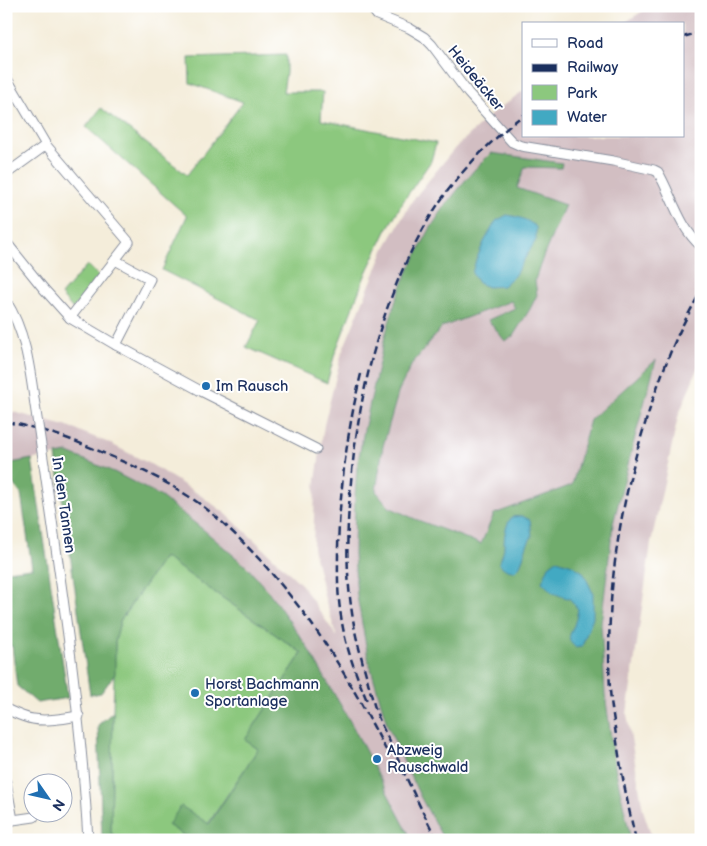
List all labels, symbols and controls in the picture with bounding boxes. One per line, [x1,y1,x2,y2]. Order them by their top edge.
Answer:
legend [522,22,684,138]
text: Road [567,34,603,53]
street label: Heideäcker [443,42,508,115]
text: Railway [567,58,618,77]
text: Park [567,84,598,103]
text: Water [567,108,607,127]
place label: Im Rausch [216,377,288,396]
marker: Im Rausch [200,380,212,392]
street label: In den Tannen [47,456,80,554]
place label: Horst Bachmann Sportanlage [205,675,319,711]
marker: Horst Bachmann Sportanlage [189,687,201,699]
place label: Abzweig Rauschwald [387,741,468,777]
marker: Abzweig Rauschwald [371,753,383,765]
north arrow [22,774,72,824]
text: N [48,796,68,814]

